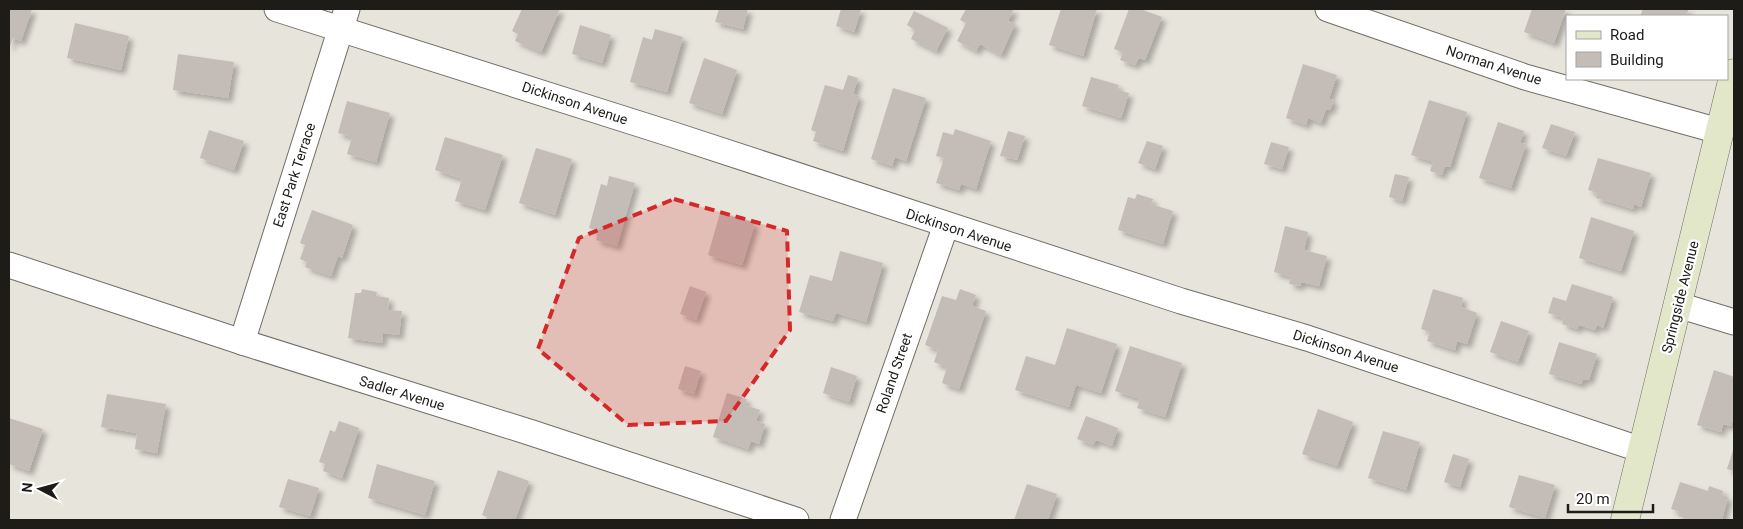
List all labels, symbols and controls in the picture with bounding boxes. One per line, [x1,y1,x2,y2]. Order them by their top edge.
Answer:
legend [1566,15,1728,80]
text: Road [1610,26,1644,44]
street label: Norman Avenue [1444,42,1544,88]
text: Building [1610,51,1664,69]
street label: Dickinson Avenue [520,78,630,128]
street label: East Park Terrace [270,121,318,229]
street label: Dickinson Avenue [904,205,1014,255]
street label: Springside Avenue [1658,239,1702,355]
street label: Dickinson Avenue [1291,326,1401,376]
street label: Roland Street [873,330,915,415]
street label: Sadler Avenue [357,372,447,414]
north arrow [15,464,65,514]
text: N [19,482,36,493]
scale bar [1568,482,1653,514]
text: 20 m [1576,490,1610,508]

